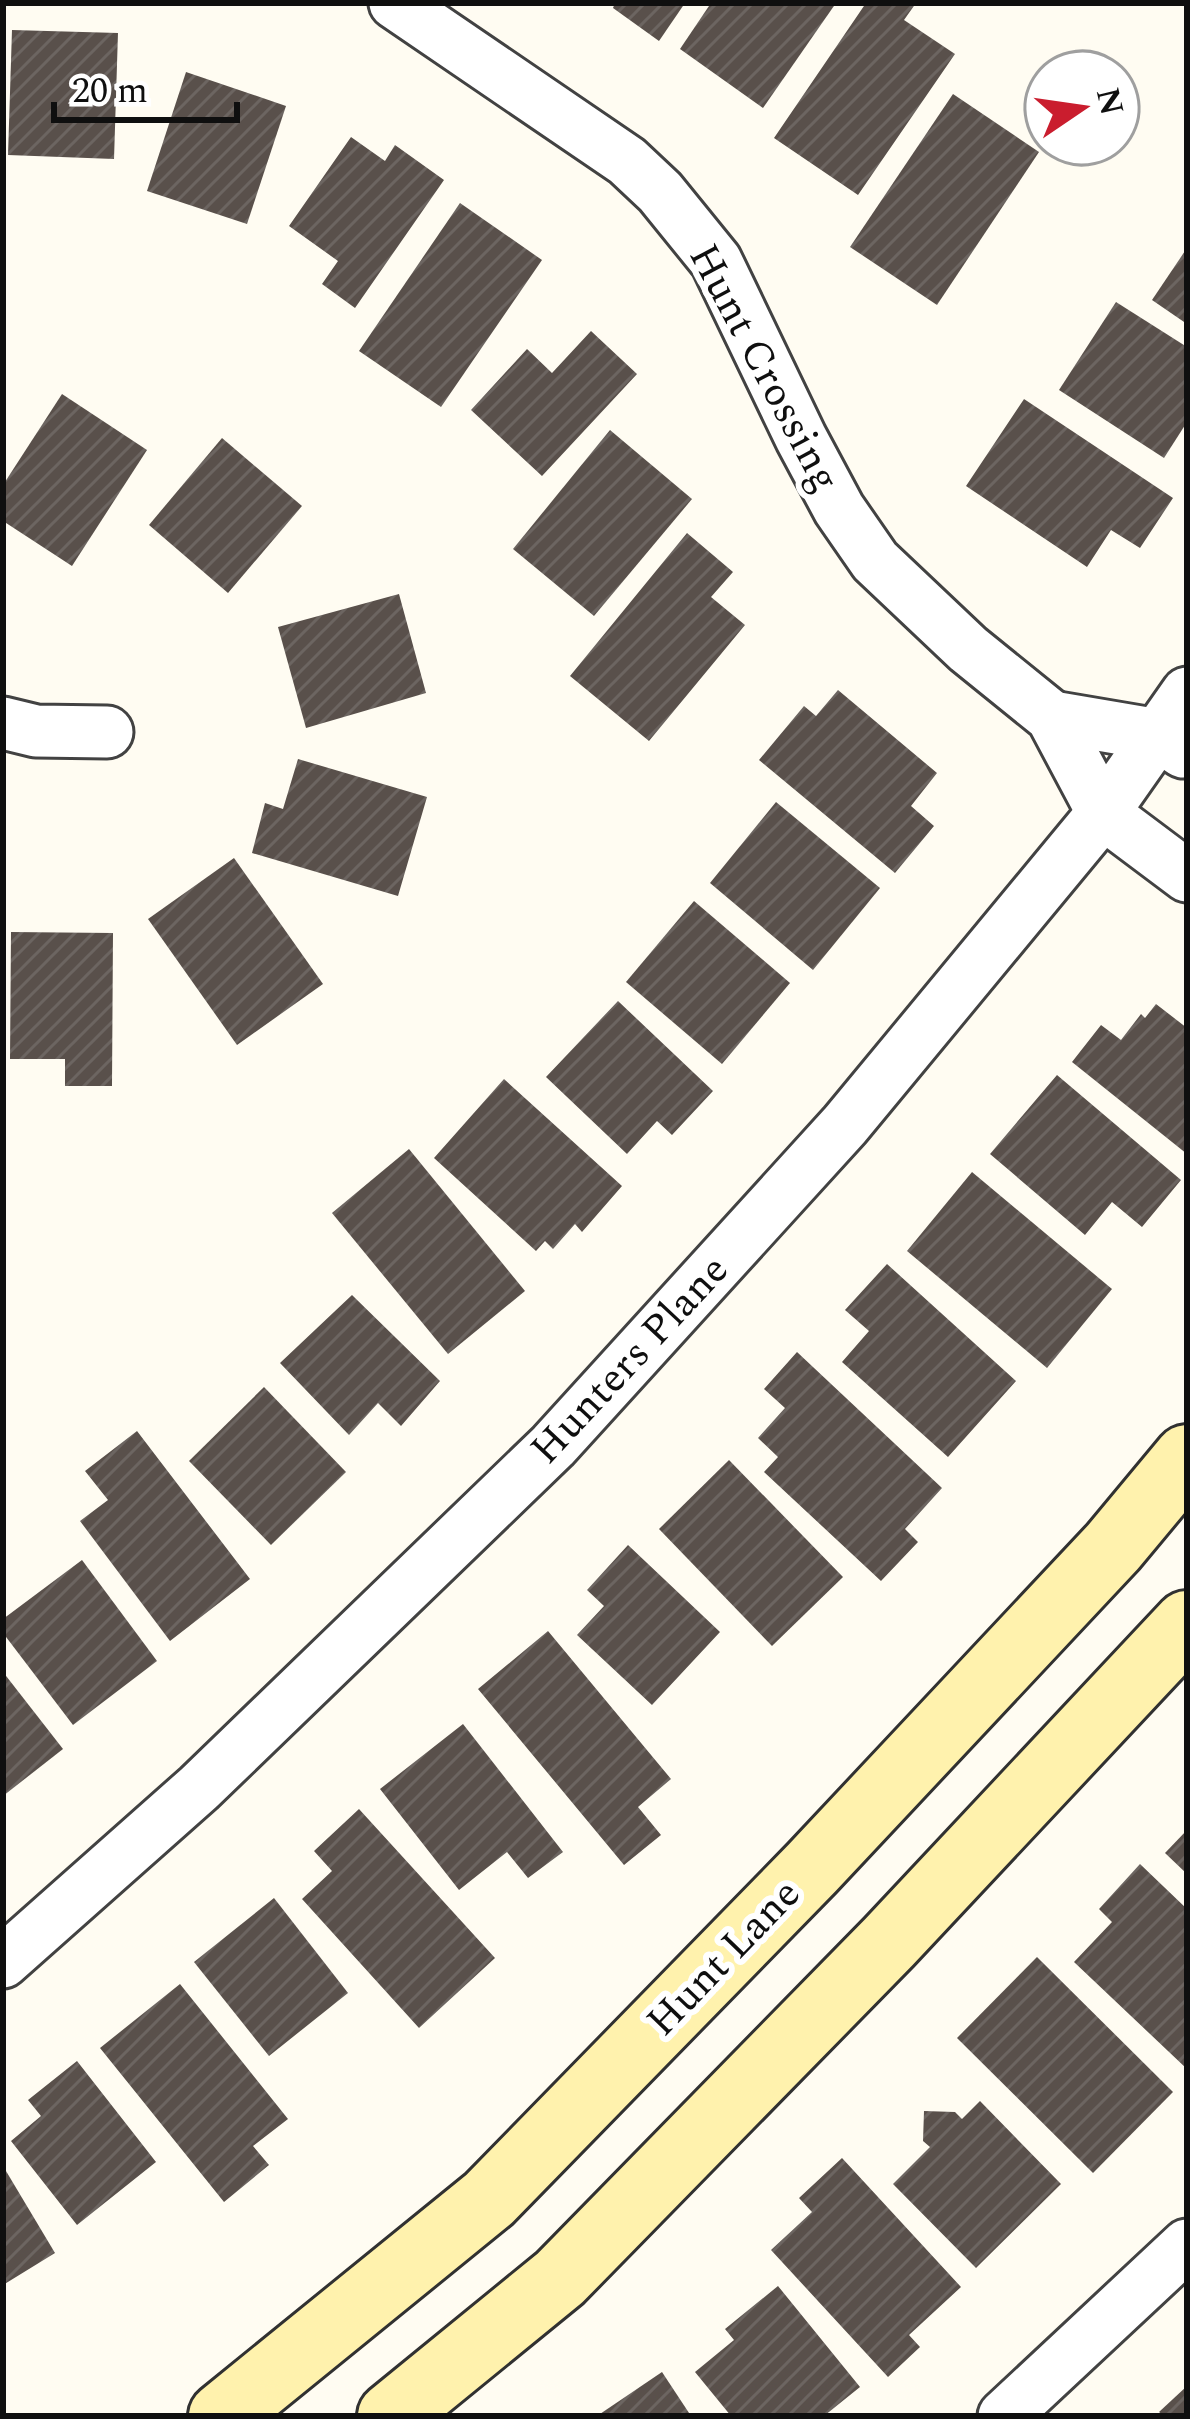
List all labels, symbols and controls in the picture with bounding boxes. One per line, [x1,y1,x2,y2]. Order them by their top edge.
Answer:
scale bar [54,48,237,122]
north arrow [1022,48,1142,168]
text: 20 m [72,64,148,119]
text: N [1082,83,1137,120]
street label: Hunt Crossing [672,233,856,503]
street label: Hunters Plane [516,1241,744,1479]
street label: Hunt Lane [632,1864,816,2052]

